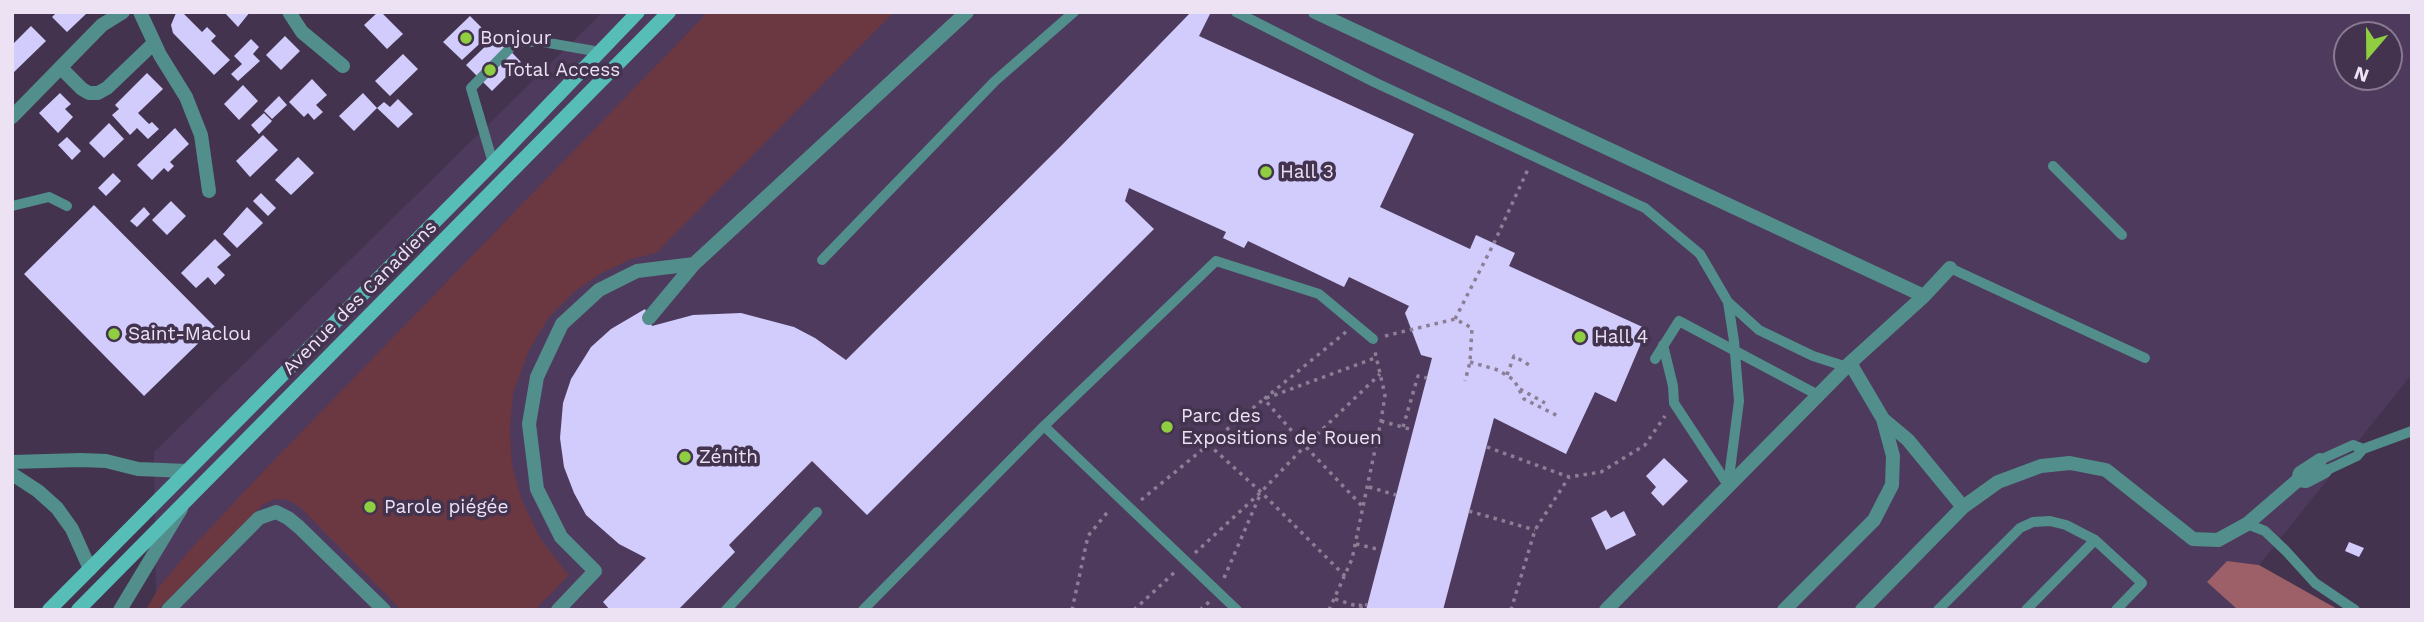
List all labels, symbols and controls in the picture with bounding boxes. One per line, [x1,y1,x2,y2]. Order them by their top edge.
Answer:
north arrow [2333,21,2403,91]
place label: Bonjour [480,27,551,49]
marker: Bonjour [458,30,474,46]
place label: Total Access [504,59,620,81]
text: N [2351,61,2372,88]
marker: Total Access [482,62,498,78]
place label: Hall 3 [1280,161,1334,183]
marker: Hall 3 [1258,164,1274,180]
street label: Avenue des Canadiens [278,216,442,380]
place label: Saint-Maclou [128,323,251,345]
marker: Saint-Maclou [106,326,122,342]
place label: Hall 4 [1594,326,1648,348]
marker: Hall 4 [1572,329,1588,345]
place label: Parc des Expositions de Rouen [1181,405,1382,449]
marker: Parc des Expositions de Rouen [1159,419,1175,435]
place label: Zénith [699,446,758,468]
marker: Zénith [677,449,693,465]
place label: Parole piégée [384,496,508,518]
marker: Parole piégée [362,499,378,515]

